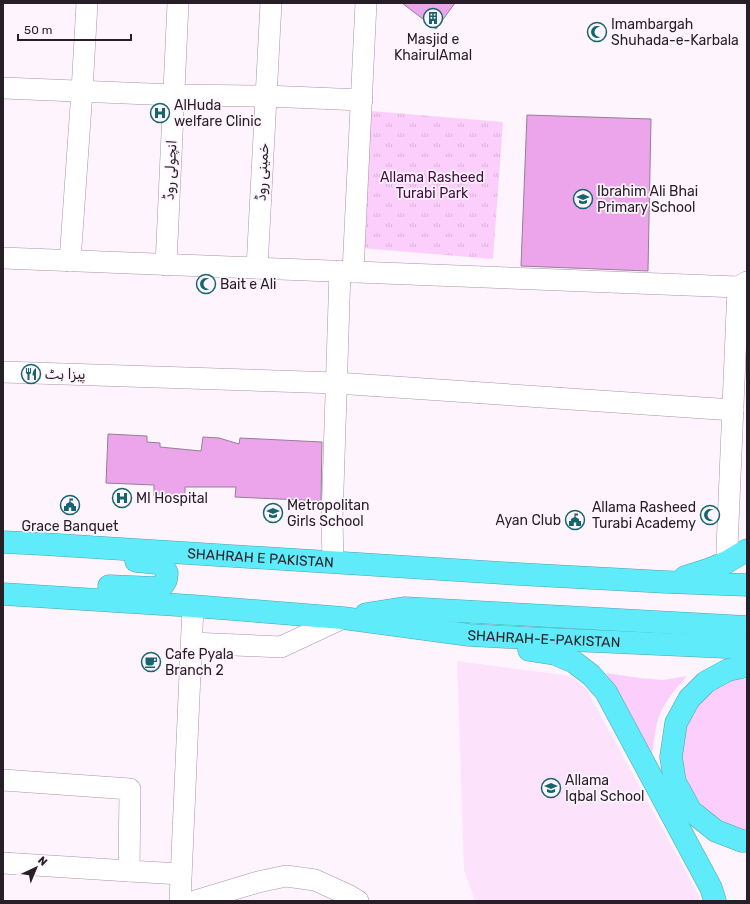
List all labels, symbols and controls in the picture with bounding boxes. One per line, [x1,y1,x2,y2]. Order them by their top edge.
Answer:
building icon: Masjid e KhairulAmal [422,7,444,29]
scale bar [18,16,131,42]
place label: Imambargah Shuhada-e-Karbala [611,16,739,49]
mosque icon: Imambargah Shuhada-e-Karbala [586,21,608,43]
text: 50 m [24,23,52,37]
place label: Masjid e KhairulAmal [394,31,472,64]
place label: AlHuda welfare Clinic [174,97,262,130]
hospital icon: AlHuda welfare Clinic [149,102,171,124]
street label: انچولی روڈ [160,140,181,200]
street label: خمینی روڈ [252,142,273,201]
park label: Allama Rasheed Turabi Park [380,169,484,202]
place label: Ibrahim Ali Bhai Primary School [597,183,698,216]
school or university icon: Ibrahim Ali Bhai Primary School [572,188,594,210]
mosque icon: Bait e Ali [195,273,217,295]
place label: Bait e Ali [220,276,276,293]
restaurant icon: پیزا ہٹ [20,363,42,385]
place label: پیزا ہٹ [45,366,86,384]
hospital icon: MI Hospital [111,487,133,509]
place label: MI Hospital [136,490,208,507]
public building icon: Grace Banquet [59,494,81,516]
place label: Metropolitan Girls School [287,497,369,530]
place label: Allama Rasheed Turabi Academy [592,499,696,532]
school or university icon: Metropolitan Girls School [262,502,284,524]
mosque icon: Allama Rasheed Turabi Academy [699,504,721,526]
public building icon: Ayan Club [564,509,586,531]
place label: Ayan Club [495,512,561,529]
place label: Grace Banquet [21,518,119,535]
street label: SHAHRAH E PAKISTAN [187,545,334,571]
street label: SHAHRAH-E-PAKISTAN [467,627,621,651]
place label: Cafe Pyala Branch 2 [165,646,234,679]
cafe icon: Cafe Pyala Branch 2 [140,651,162,673]
place label: Allama Iqbal School [565,772,645,805]
school or university icon: Allama Iqbal School [540,777,562,799]
north arrow [16,848,56,888]
text: N [35,854,50,869]

